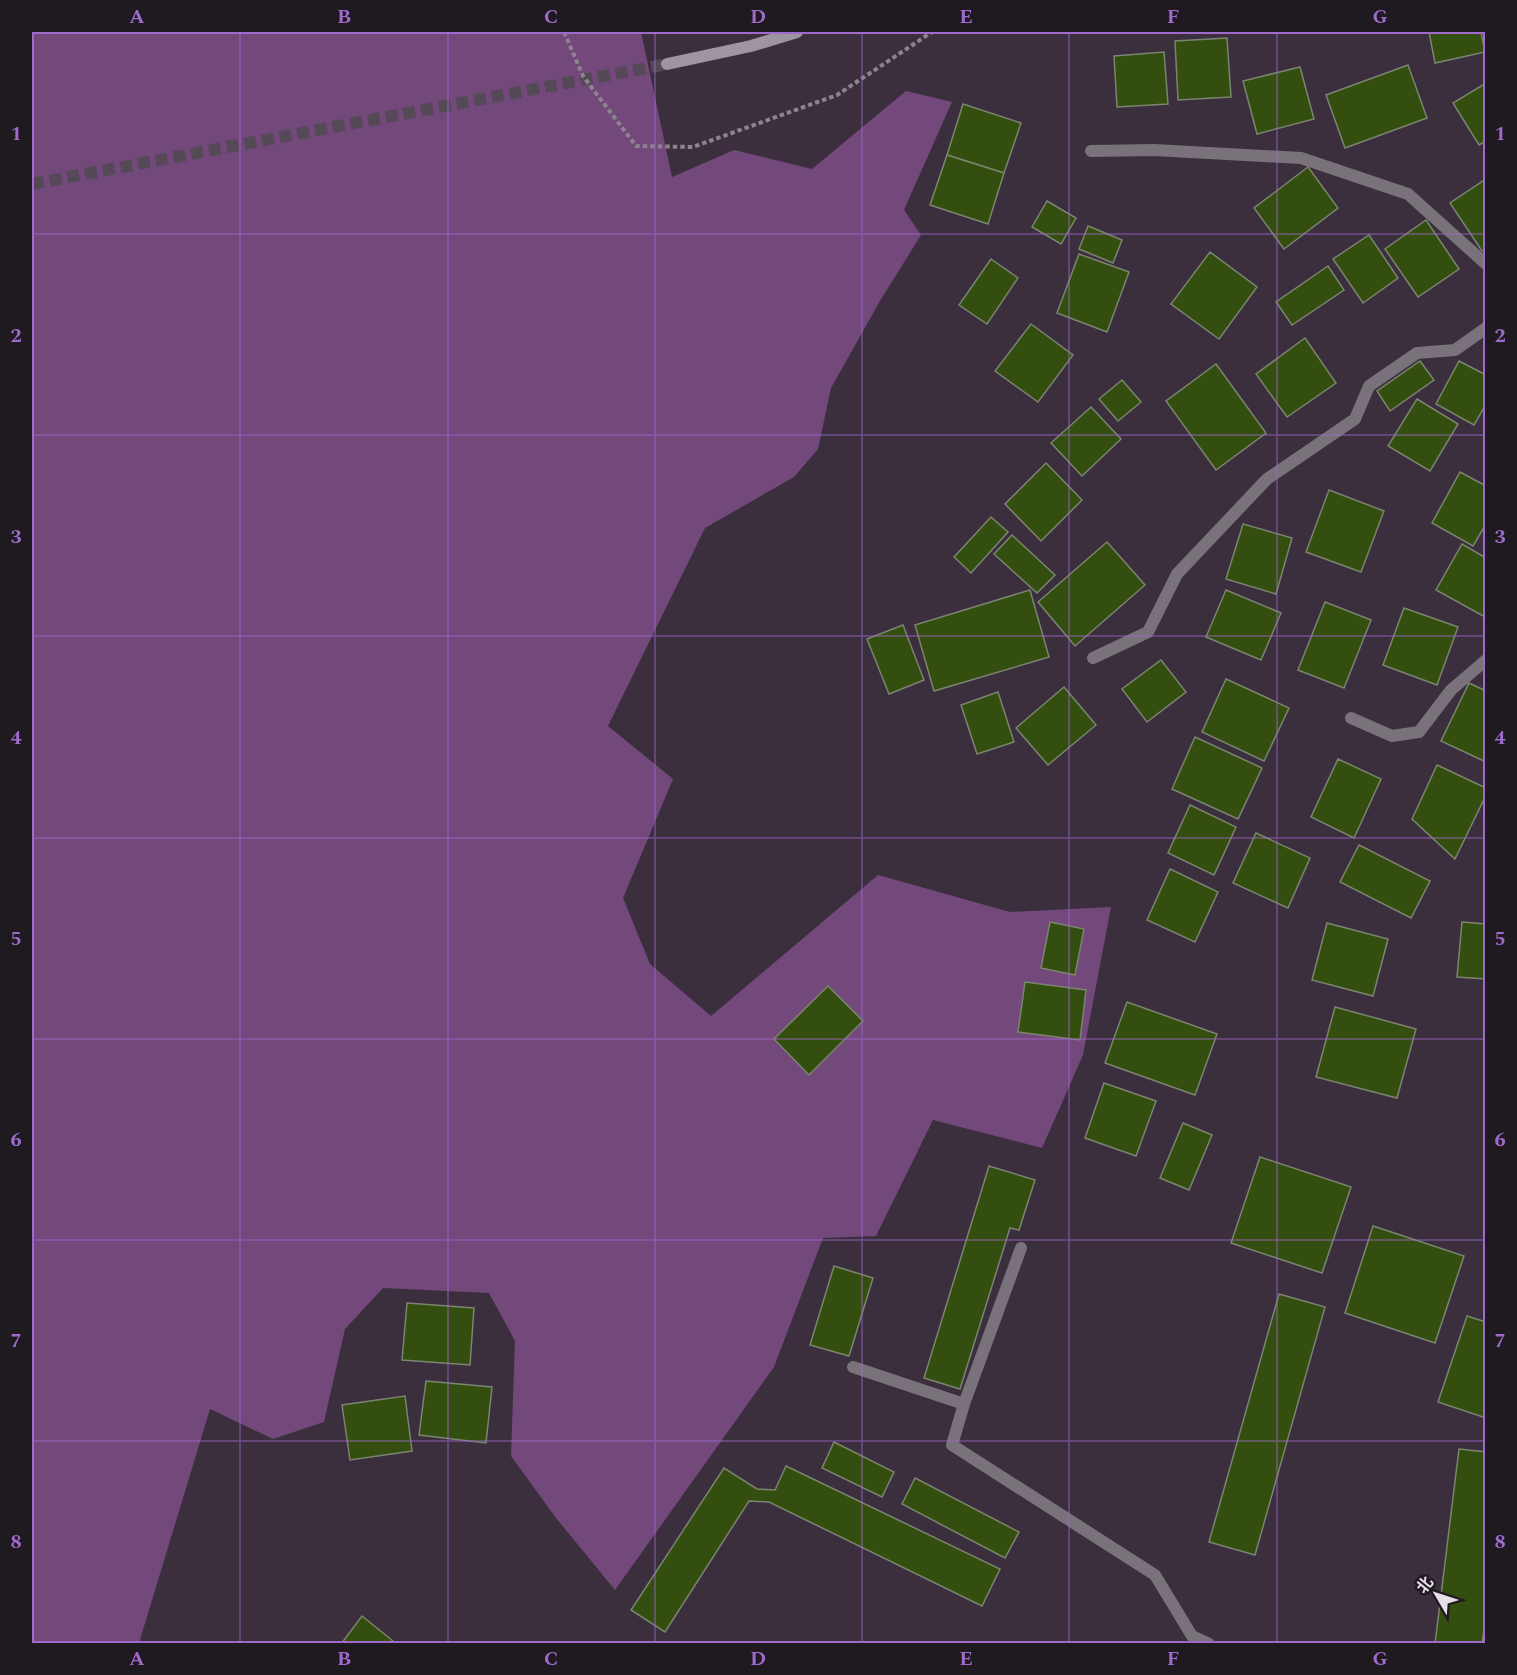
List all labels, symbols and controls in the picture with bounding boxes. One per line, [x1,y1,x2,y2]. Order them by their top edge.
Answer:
text: A [129,2,145,32]
text: B [337,2,351,32]
text: C [544,2,558,32]
text: D [750,2,766,32]
text: E [959,2,973,32]
text: F [1167,2,1179,32]
text: G [1372,2,1388,32]
text: 1 [10,119,22,149]
text: 1 [1494,119,1506,149]
text: 2 [10,321,22,351]
text: 2 [1494,321,1506,351]
text: 3 [10,522,22,552]
text: 3 [1494,522,1506,552]
text: 4 [10,723,22,753]
text: 4 [1494,723,1506,753]
text: 5 [10,924,22,954]
text: 5 [1494,924,1506,954]
text: 6 [10,1125,22,1155]
text: 6 [1494,1125,1506,1155]
text: 7 [10,1326,22,1356]
text: 7 [1494,1326,1506,1356]
text: 8 [10,1527,22,1557]
text: 8 [1494,1527,1506,1557]
north arrow [1406,1564,1466,1624]
text: 北 [1411,1571,1439,1599]
text: A [129,1644,145,1674]
text: B [337,1644,351,1674]
text: C [544,1644,558,1674]
text: D [750,1644,766,1674]
text: E [959,1644,973,1674]
text: F [1167,1644,1179,1674]
text: G [1372,1644,1388,1674]

